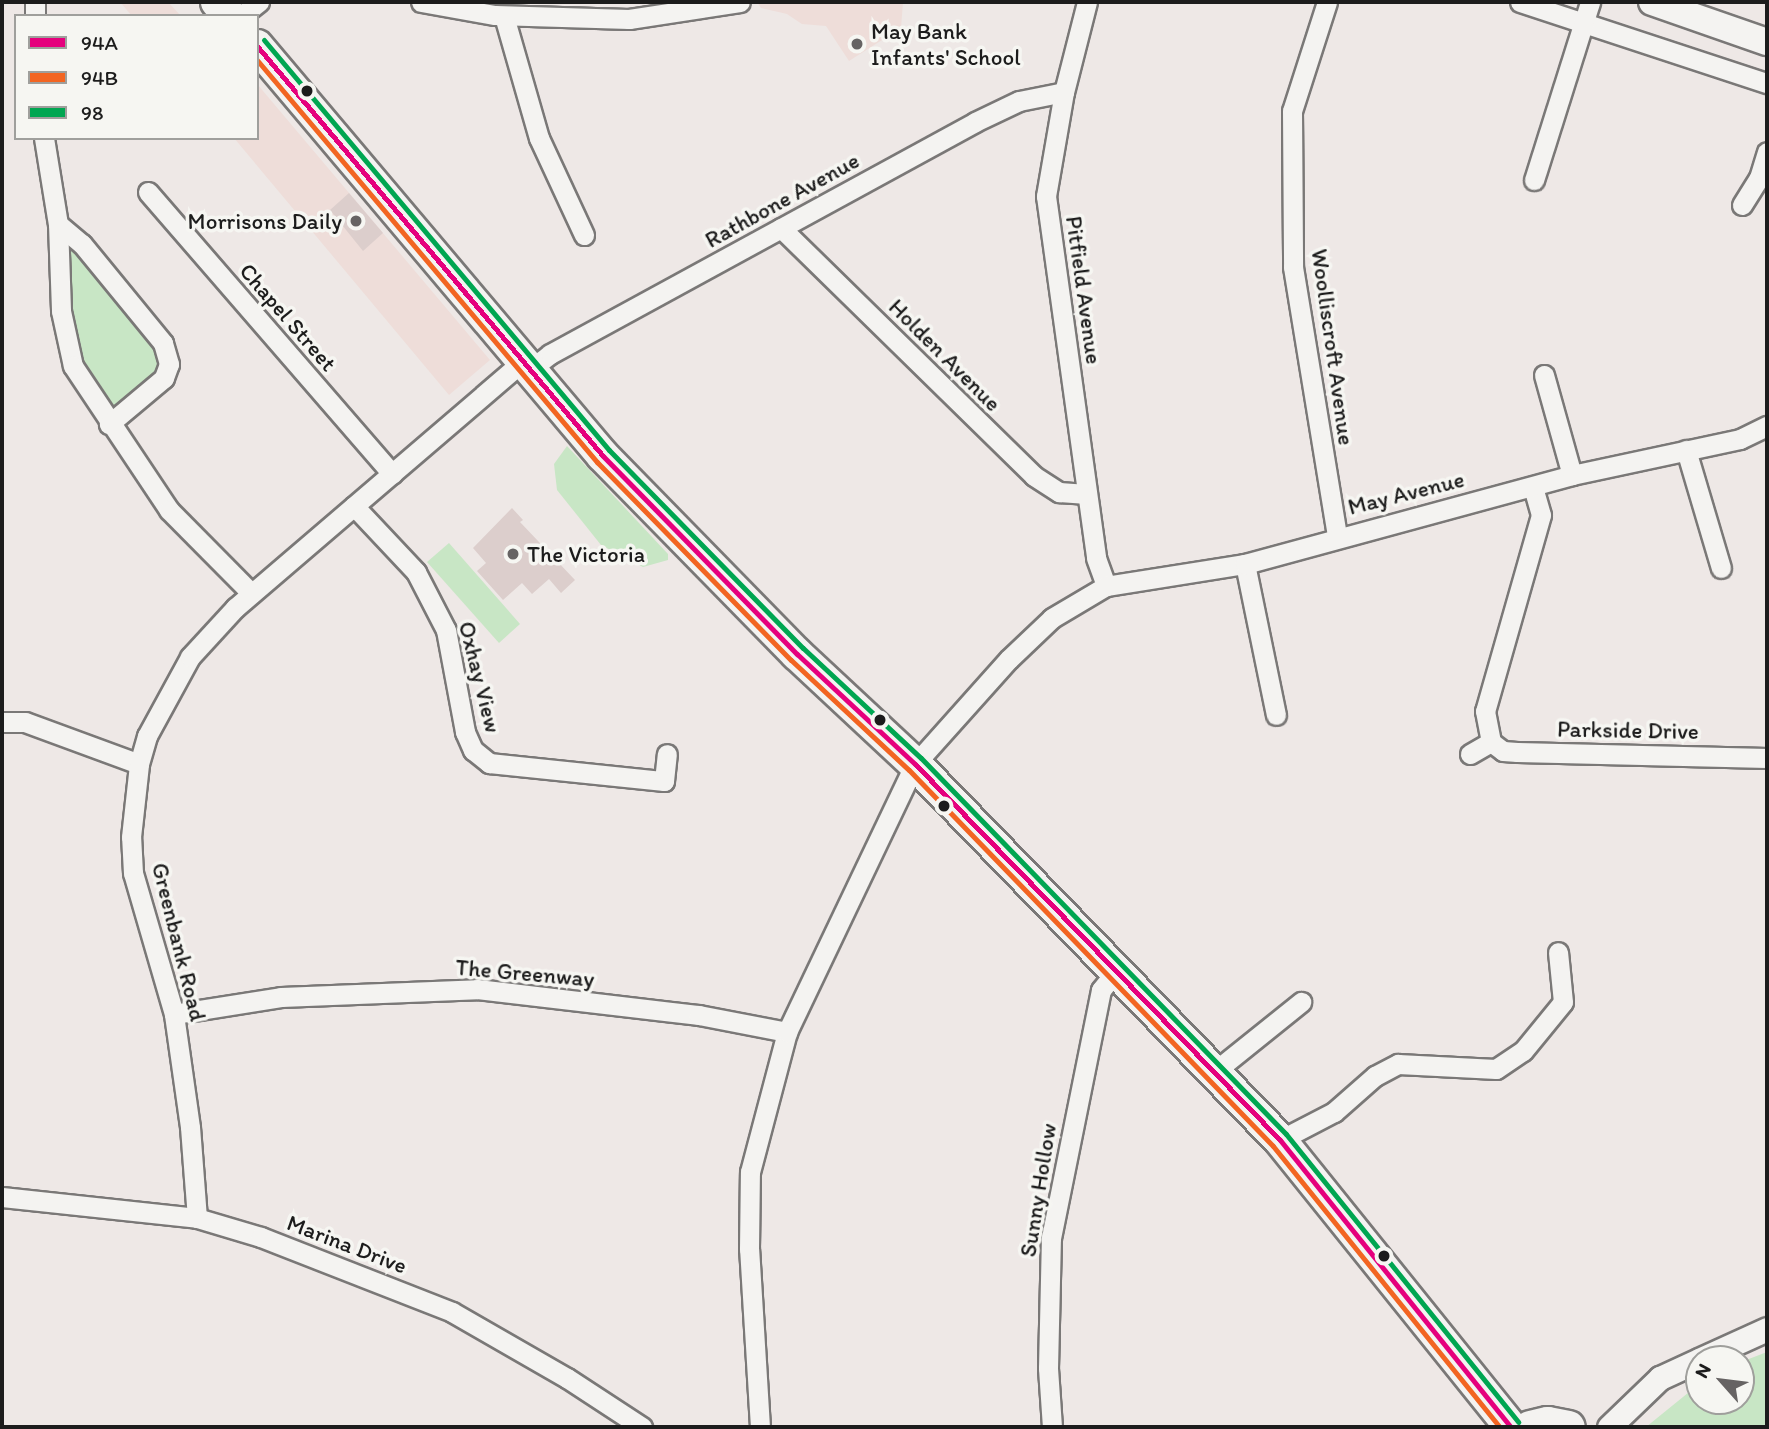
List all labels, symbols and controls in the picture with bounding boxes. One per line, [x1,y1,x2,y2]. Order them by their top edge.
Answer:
legend [14,14,259,140]
place label: May Bank Infants' School [871,17,1020,71]
text: 94A [81,30,118,55]
marker: May Bank Infants' School [849,36,865,52]
text: 94B [81,65,118,90]
unlabelled marker [300,84,314,98]
text: 98 [81,100,104,125]
street label: Rathbone Avenue [701,146,863,254]
place label: Morrisons Daily [188,207,342,235]
marker: Morrisons Daily [348,213,364,229]
street label: Pitfield Avenue [1060,214,1108,366]
street label: Woolliscroft Avenue [1306,248,1360,446]
street label: Chapel Street [234,257,342,377]
street label: Holden Avenue [883,293,1007,417]
street label: May Avenue [1346,465,1466,521]
place label: The Victoria [527,540,646,568]
marker: The Victoria [505,546,521,562]
street label: Oxhay View [453,619,507,735]
unlabelled marker [873,713,887,727]
street label: Parkside Drive [1557,715,1699,745]
unlabelled marker [937,799,951,813]
street label: Greenbank Road [146,860,212,1024]
street label: The Greenway [455,953,595,993]
street label: Sunny Hollow [1014,1121,1062,1259]
street label: Marina Drive [283,1208,411,1280]
unlabelled marker [1377,1249,1391,1263]
north arrow [1685,1345,1755,1415]
text: N [1690,1360,1716,1382]

